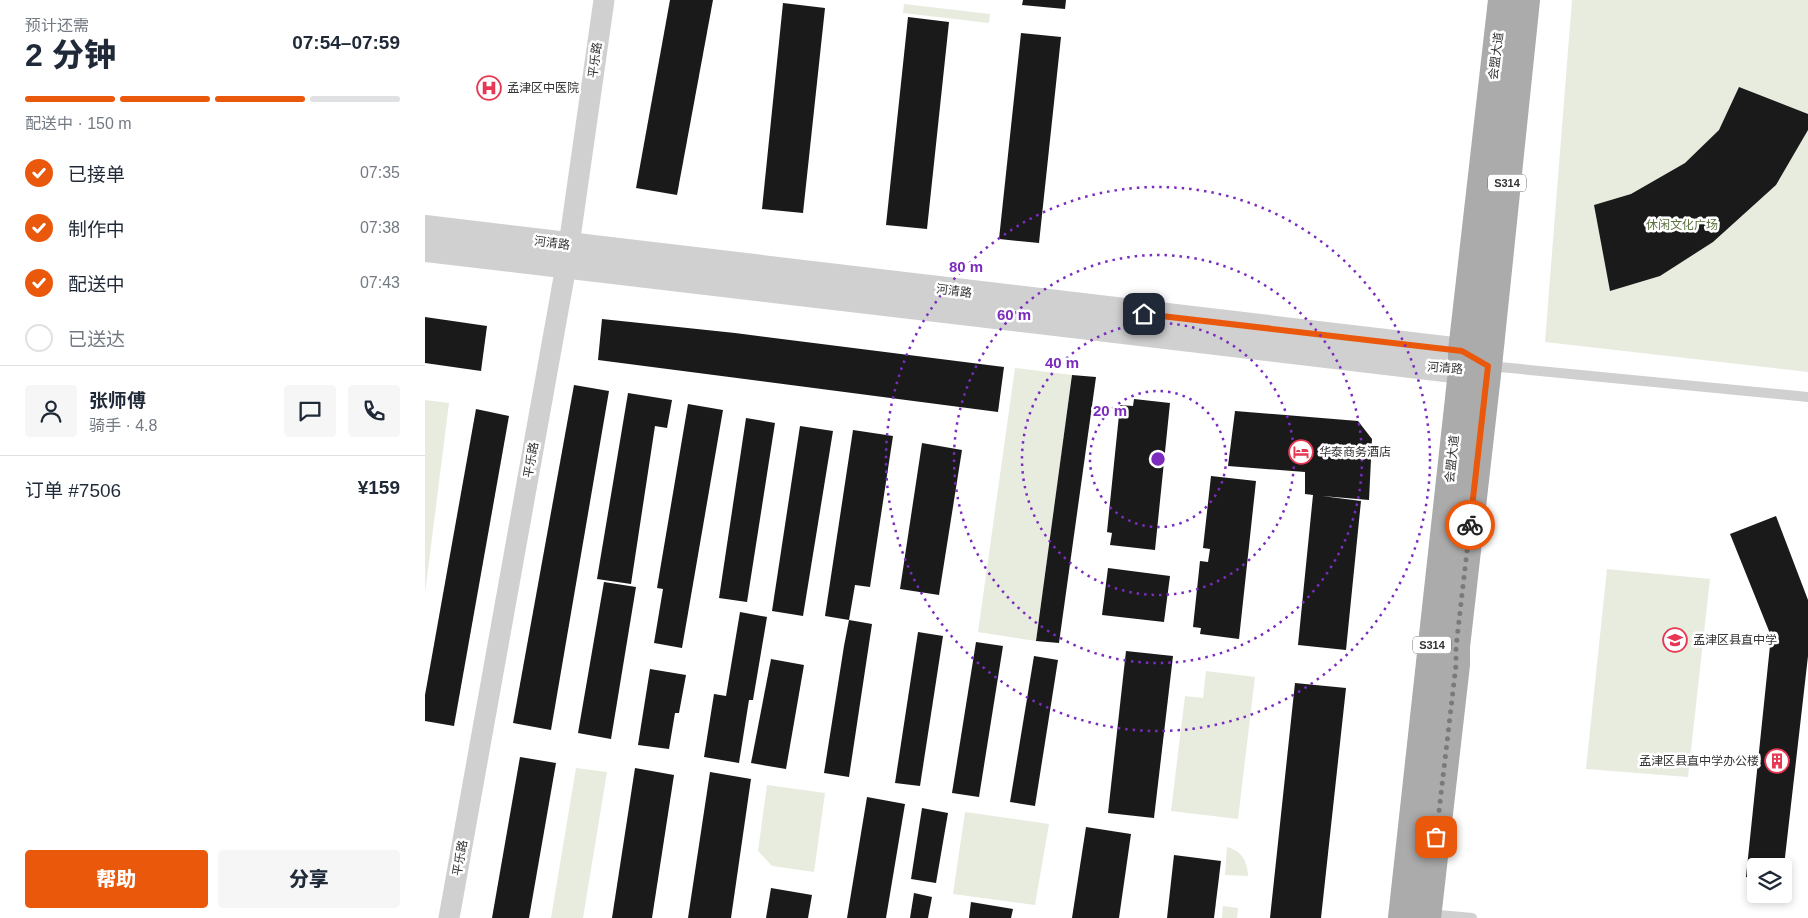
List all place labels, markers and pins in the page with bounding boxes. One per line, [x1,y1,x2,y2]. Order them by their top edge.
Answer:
hospital icon: 孟津区中医院 [476,75,502,101]
place label: 孟津区中医院 [507,81,579,95]
pin [1123,293,1165,335]
hotel icon: 华泰商务酒店 [1288,439,1314,465]
place label: 华泰商务酒店 [1319,445,1391,459]
centre of rings [1149,450,1167,468]
school or university icon: 孟津区县直中学 [1662,627,1688,653]
place label: 孟津区县直中学 [1693,633,1777,647]
building icon: 孟津区县直中学办公楼 [1764,748,1790,774]
place label: 孟津区县直中学办公楼 [1639,754,1759,768]
pin [1415,816,1457,858]

